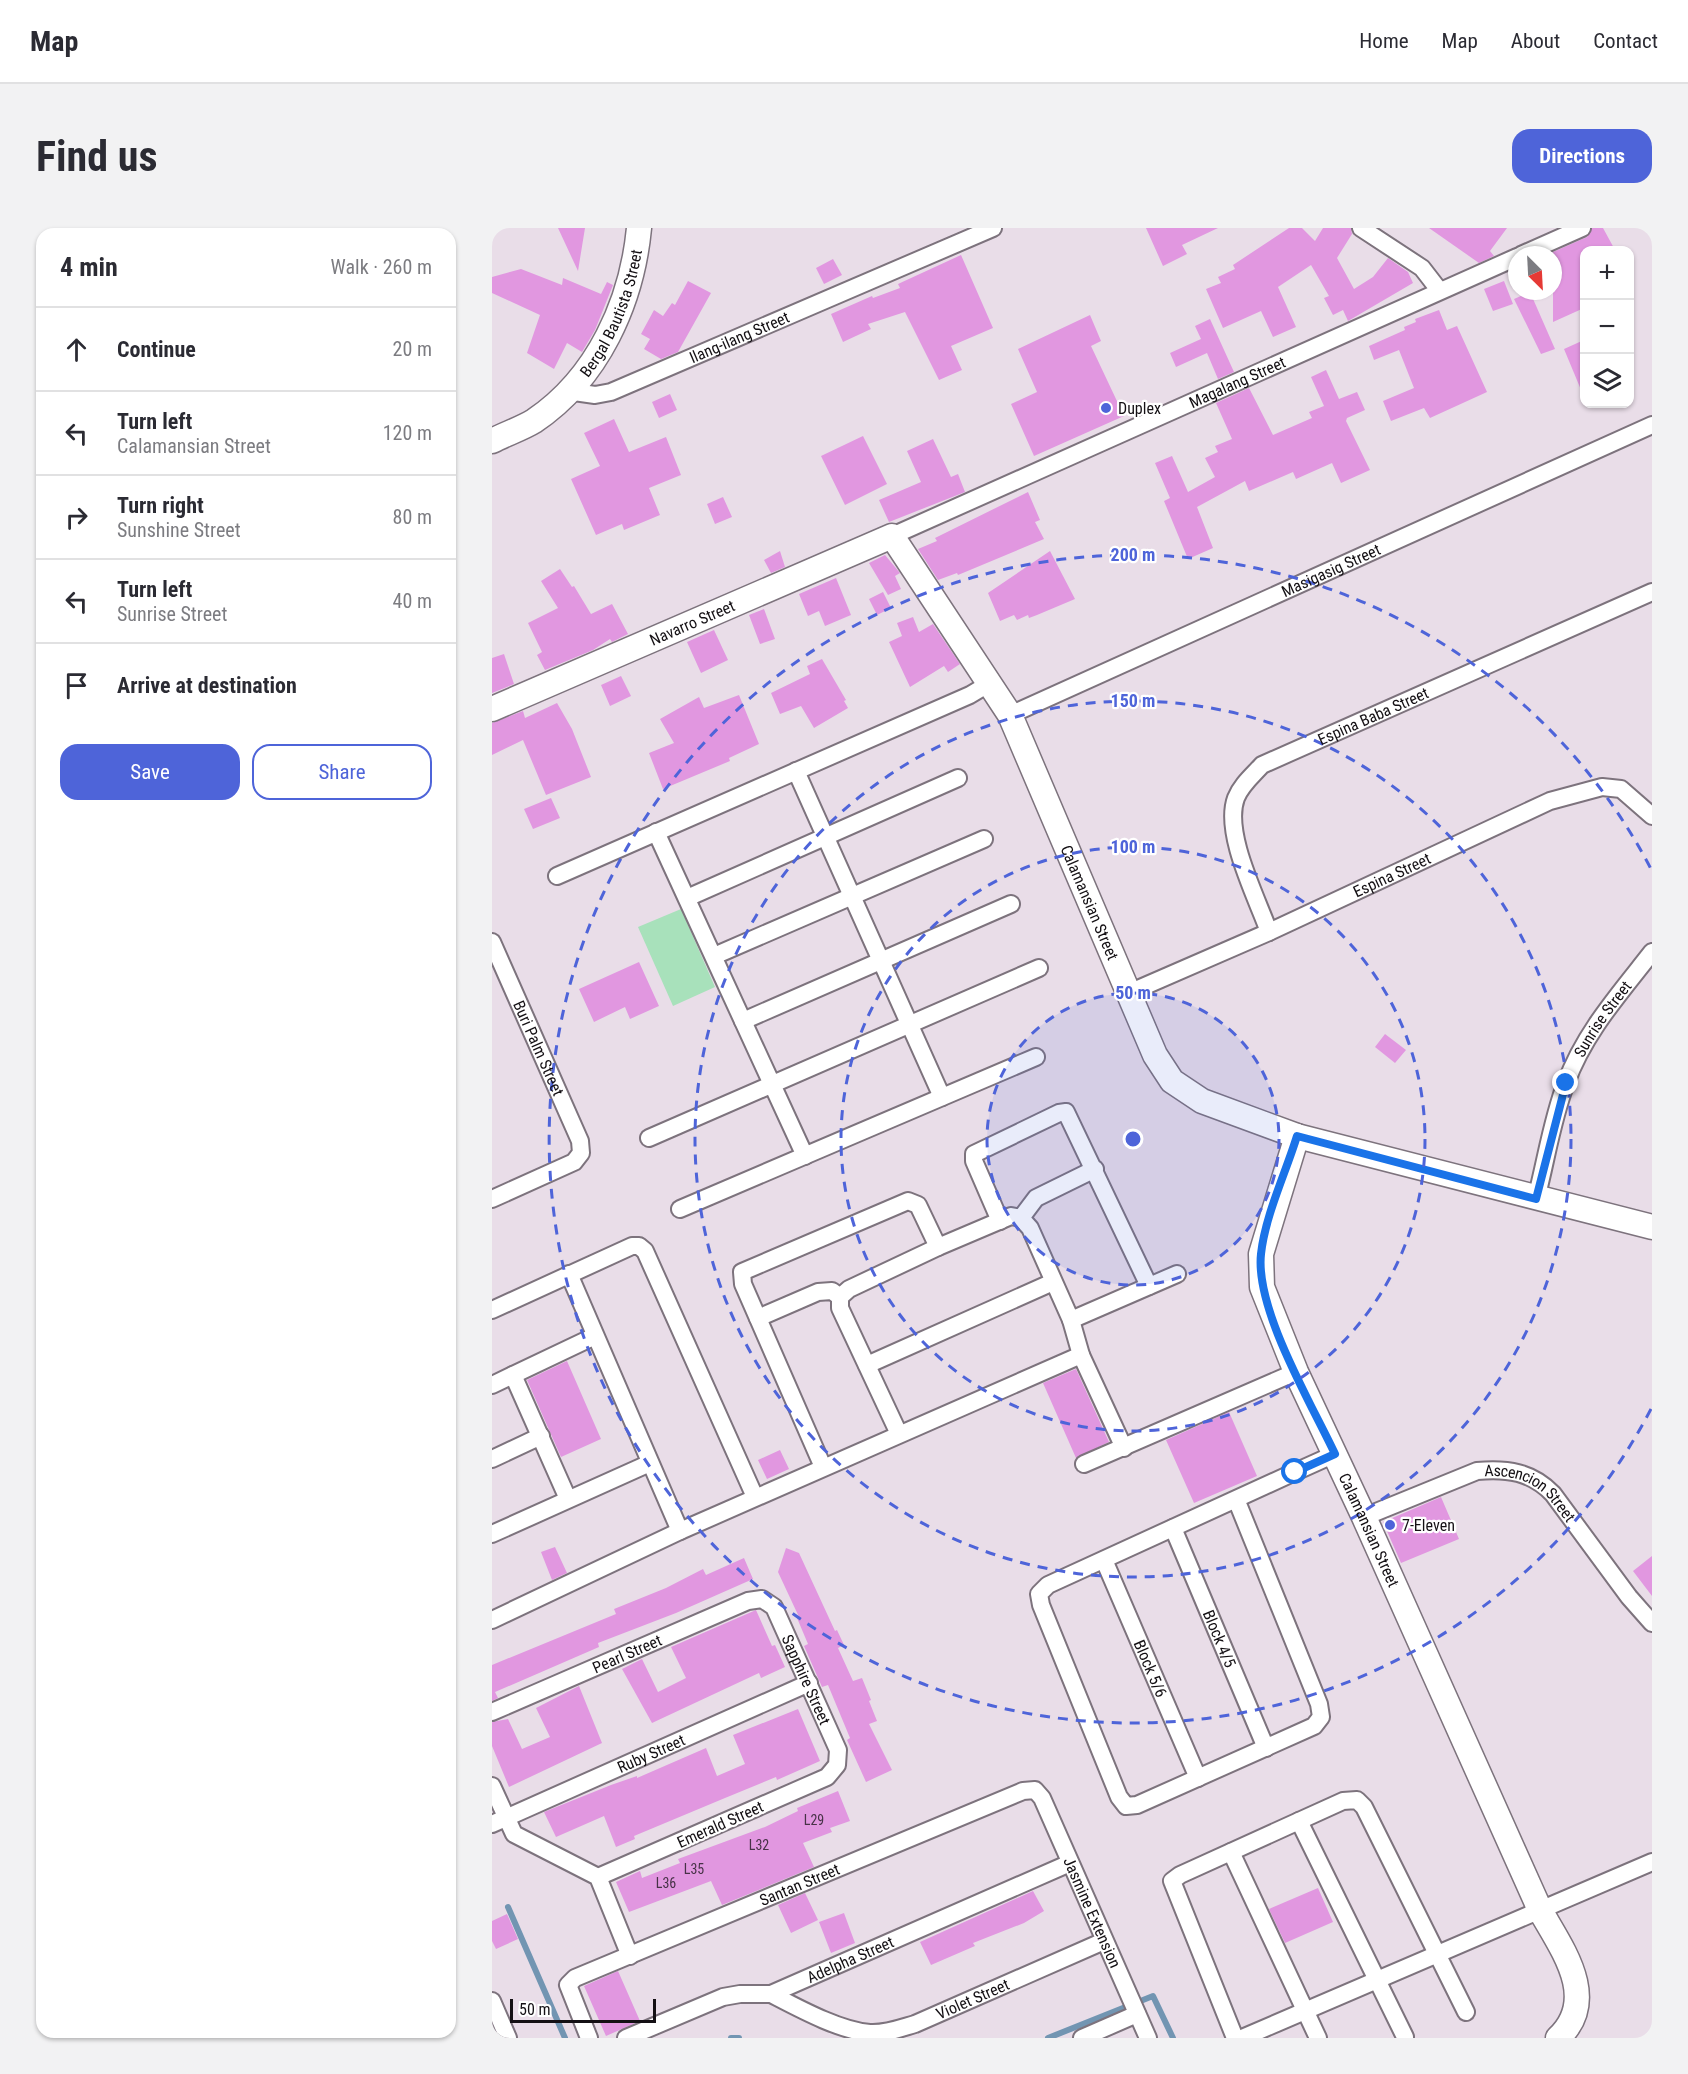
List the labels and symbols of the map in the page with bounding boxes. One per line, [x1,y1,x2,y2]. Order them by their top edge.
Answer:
north arrow [1508,246,1562,300]
street label: Bergal Bautista Street [576,248,646,381]
street label: Ilang-ilang Street [687,308,792,367]
street label: Magalang Street [1186,352,1289,412]
place label: Duplex [1118,399,1161,418]
marker: Duplex [1099,401,1113,415]
street label: Masigasig Street [1279,540,1384,601]
text: 200 m [1111,544,1155,565]
street label: Navarro Street [647,596,738,650]
street label: Espina Baba Street [1315,683,1432,749]
text: 150 m [1111,690,1155,711]
text: 100 m [1111,836,1155,857]
street label: Calamansian Street [1057,842,1122,963]
street label: Espina Street [1350,849,1434,901]
street label: Sunrise Street [1570,977,1636,1060]
text: 50 m [1115,982,1151,1003]
street label: Buri Palm Street [509,998,568,1099]
route end [1552,1069,1578,1095]
centre of rings [1123,1129,1143,1149]
route start [1281,1458,1307,1484]
street label: Ascencion Street [1484,1461,1579,1526]
street label: Calamansian Street [1335,1470,1403,1590]
place label: 7-Eleven [1402,1516,1455,1535]
marker: 7-Eleven [1383,1518,1397,1532]
street label: Block 4/5 [1199,1607,1240,1670]
street label: Pearl Street [589,1631,665,1677]
street label: Sapphire Street [778,1632,834,1728]
street label: Block 5/6 [1130,1637,1171,1700]
street label: Ruby Street [614,1730,688,1777]
street label: Emerald Street [674,1797,767,1852]
house number: L29 [804,1812,824,1828]
house number: L32 [749,1837,769,1853]
street label: Jasmine Extension [1059,1854,1125,1971]
street label: Santan Street [757,1860,843,1910]
house number: L35 [684,1861,704,1877]
house number: L36 [656,1875,676,1891]
street label: Adelpha Street [804,1932,897,1987]
street label: Violet Street [933,1975,1012,2024]
scale bar [510,1996,656,2024]

